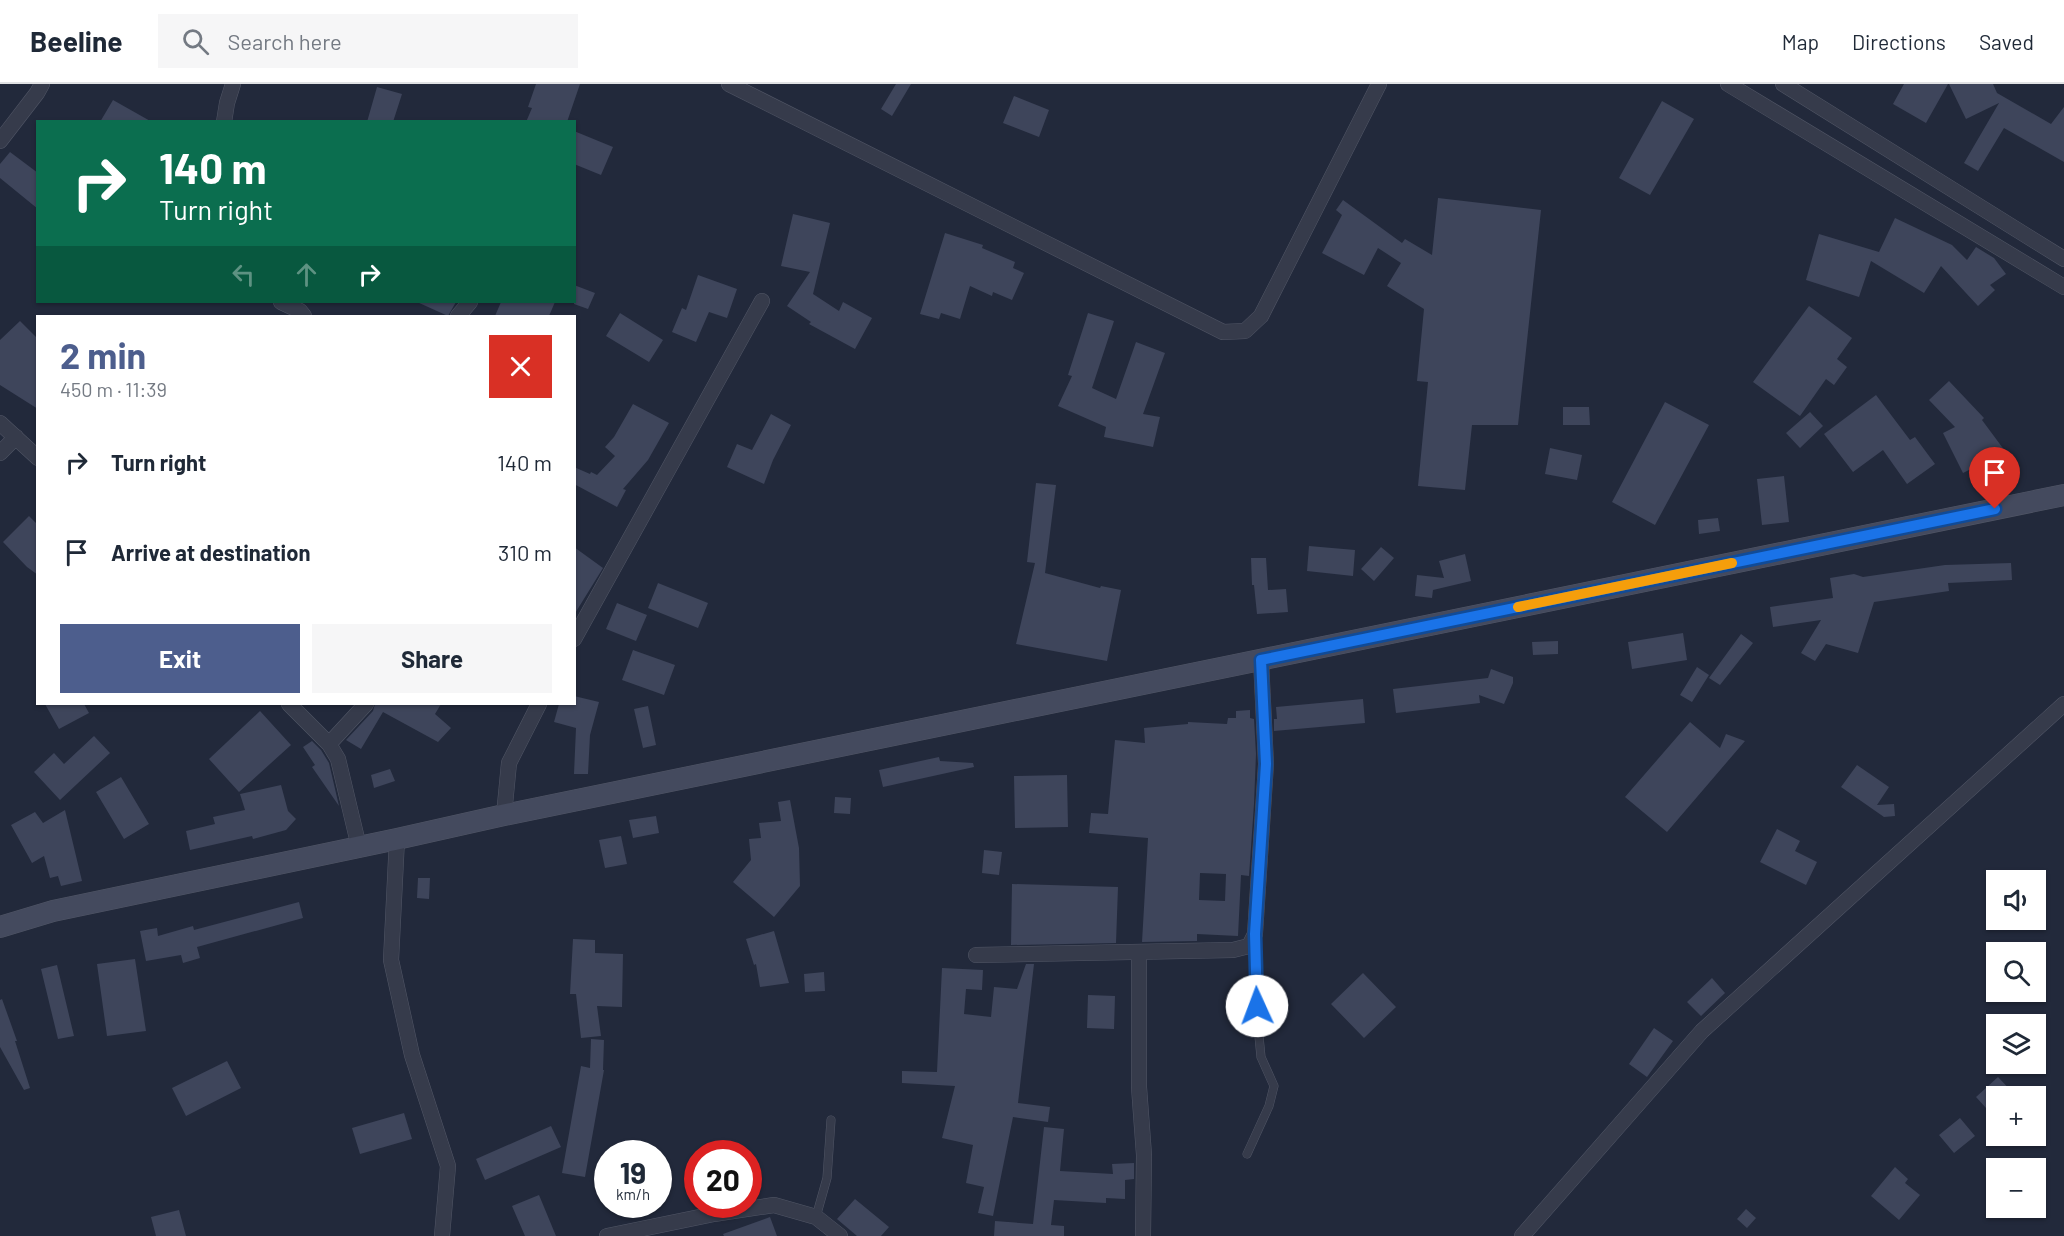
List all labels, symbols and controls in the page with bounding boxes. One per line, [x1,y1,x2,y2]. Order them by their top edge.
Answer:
search box [158,14,578,68]
text: Beeline [30,24,122,58]
icon: search [179,25,212,58]
text: Search here [227,28,342,54]
text: Map [1782,29,1819,54]
text: Directions [1852,29,1946,54]
text: Saved [1979,29,2034,54]
text: 140 m [159,142,267,192]
icon: right [60,144,138,222]
text: Turn right [159,193,273,225]
icon: left [227,258,260,291]
icon: ahead [290,258,323,291]
icon: right [353,258,386,291]
text: 2 min [60,333,146,376]
button: close [489,335,552,398]
text: 450 m · 11:39 [60,377,167,401]
icon: right [60,446,93,479]
pin [1969,447,2020,509]
text: Turn right [111,449,206,475]
text: 140 m [497,449,552,475]
icon: arrive [1978,456,2011,489]
icon: arrive [60,536,93,569]
text: Arrive at destination [111,539,310,565]
text: 310 m [498,539,552,565]
button: Exit [60,624,300,693]
button: Share [312,624,552,693]
map controls [1986,870,2046,1218]
button: sound [1986,870,2046,930]
button: search [1986,942,2046,1002]
position arrow [1225,974,1289,1038]
button: layers [1986,1014,2046,1074]
button: + [1986,1086,2046,1146]
speed limit sign: 20 [684,1140,762,1218]
text: 19 [620,1154,646,1190]
button: − [1986,1158,2046,1218]
text: km/h [616,1185,650,1203]

